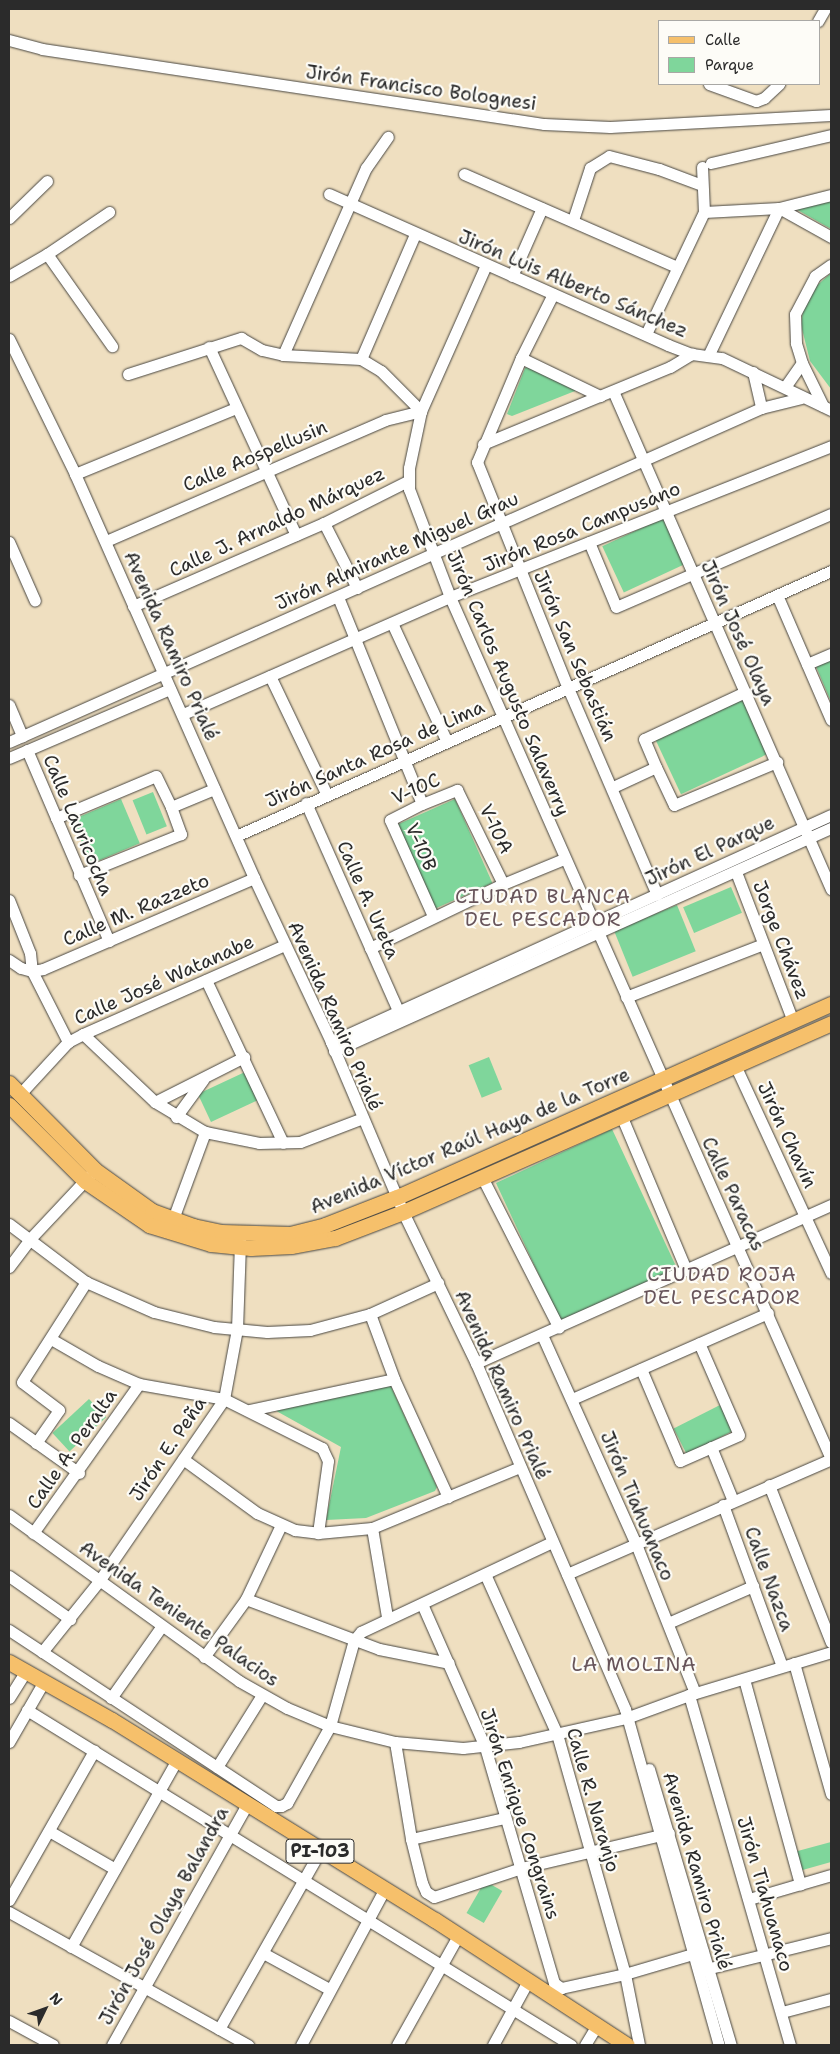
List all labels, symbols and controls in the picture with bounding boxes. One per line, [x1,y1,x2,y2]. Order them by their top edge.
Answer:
legend [658,20,820,85]
text: Calle [705,30,741,50]
text: Parque [705,55,754,75]
street label: Jirón Francisco Bolognesi [304,61,538,115]
street label: Jirón Luis Alberto Sánchez [455,225,691,343]
street label: Calle Aospellusin [179,415,331,497]
street label: Calle J. Arnaldo Márquez [166,462,388,582]
street label: Jirón Rosa Campusano [480,477,684,577]
street label: Jirón Almirante Miguel Grau [272,487,522,615]
street label: Jirón Carlos Augusto Salaverry [442,547,574,819]
street label: Avenida Ramiro Prialé [119,548,223,744]
street label: Jirón José Olaya [696,557,780,709]
street label: Jirón San Sebastián [529,567,621,745]
street label: Jirón Santa Rosa de Lima [262,695,488,813]
street label: Calle Lauricocha [38,751,118,899]
street label: V-10C [388,768,444,810]
street label: V-10A [474,801,518,857]
street label: Jirón El Parque [642,811,778,891]
street label: V-10B [400,820,442,874]
street label: Calle A. Ureta [332,837,404,963]
street label: Calle M. Razzeto [59,869,213,951]
street label: Jorge Chávez [748,877,814,1003]
district label: CIUDAD BLANCA DEL PESCADOR [453,885,633,932]
street label: Avenida Ramiro Prialé [283,918,387,1114]
street label: Calle José Watanabe [71,930,257,1030]
street label: Avenida Víctor Raúl Haya de la Torre [307,1063,633,1219]
street label: Jirón Chavín [752,1078,822,1192]
street label: Calle Paracas [697,1133,769,1255]
district label: CIUDAD ROJA DEL PESCADOR [642,1263,802,1310]
street label: Avenida Ramiro Prialé [450,1287,554,1483]
street label: Calle A. Peralta [22,1385,122,1513]
street label: Jirón E. Peña [125,1393,211,1505]
street label: Jirón Tiahuanaco [595,1428,679,1584]
street label: Calle Nazca [740,1524,798,1634]
street label: Avenida Teniente Palacios [75,1536,283,1692]
district label: LA MOLINA [570,1652,698,1676]
street label: Jirón Enrique Congrains [475,1706,565,1922]
street label: Calle R. Naranjo [562,1725,624,1875]
street label: Avenida Ramiro Prialé [658,1769,736,1973]
street label: Jirón José Olaya Balandra [94,1803,234,2029]
street label: Jirón Tiahuanaco [732,1814,798,1974]
road number: PI-103 [285,1835,355,1866]
north arrow [20,1984,70,2034]
text: N [46,1989,67,2009]

